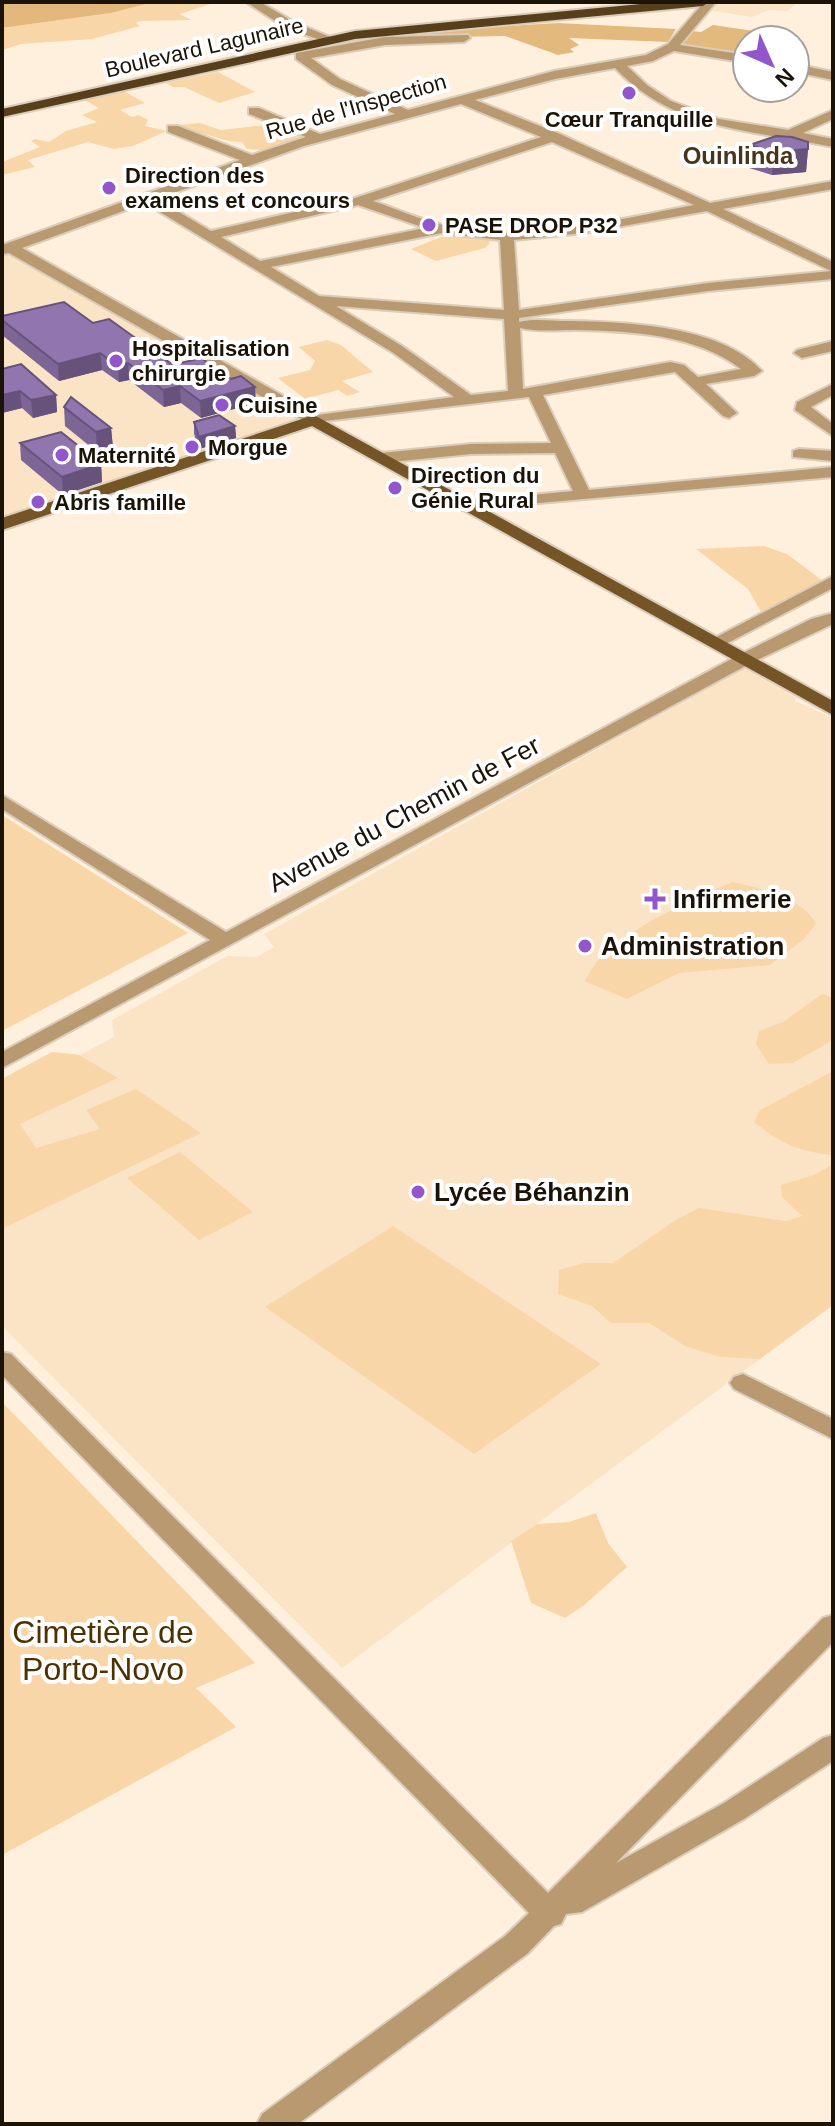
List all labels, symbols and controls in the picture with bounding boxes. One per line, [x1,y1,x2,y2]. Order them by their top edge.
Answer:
street label: Boulevard Lagunaire [102,12,306,83]
north arrow [731,24,811,104]
text: N [770,63,799,92]
street label: Rue de l'Inspection [263,69,449,144]
marker: Cœur Tranquille [620,84,638,102]
place label: Cœur Tranquille [545,107,713,132]
district label: Ouinlinda [683,142,794,169]
place label: Direction des examens et concours [125,163,350,213]
marker: Direction des examens et concours [100,179,118,197]
place label: PASE DROP P32 [445,213,618,238]
marker: PASE DROP P32 [420,216,438,234]
place label: Hospitalisation chirurgie [132,336,290,386]
marker: Hospitalisation chirurgie [107,352,125,370]
place label: Cuisine [238,393,317,418]
marker: Cuisine [213,396,231,414]
place label: Morgue [208,435,287,460]
marker: Morgue [183,438,201,456]
place label: Maternité [78,443,176,468]
marker: Maternité [53,446,71,464]
place label: Direction du Génie Rural [411,463,539,513]
marker: Direction du Génie Rural [386,479,404,497]
place label: Abris famille [54,490,186,515]
marker: Abris famille [29,493,47,511]
street label: Avenue du Chemin de Fer [263,729,545,898]
place label: Infirmerie [673,884,792,914]
marker: Infirmerie [644,888,666,910]
place label: Administration [601,931,784,961]
marker: Administration [576,937,594,955]
place label: Lycée Béhanzin [434,1177,630,1207]
marker: Lycée Béhanzin [409,1183,427,1201]
park label: Cimetière de Porto-Novo [12,1614,194,1687]

